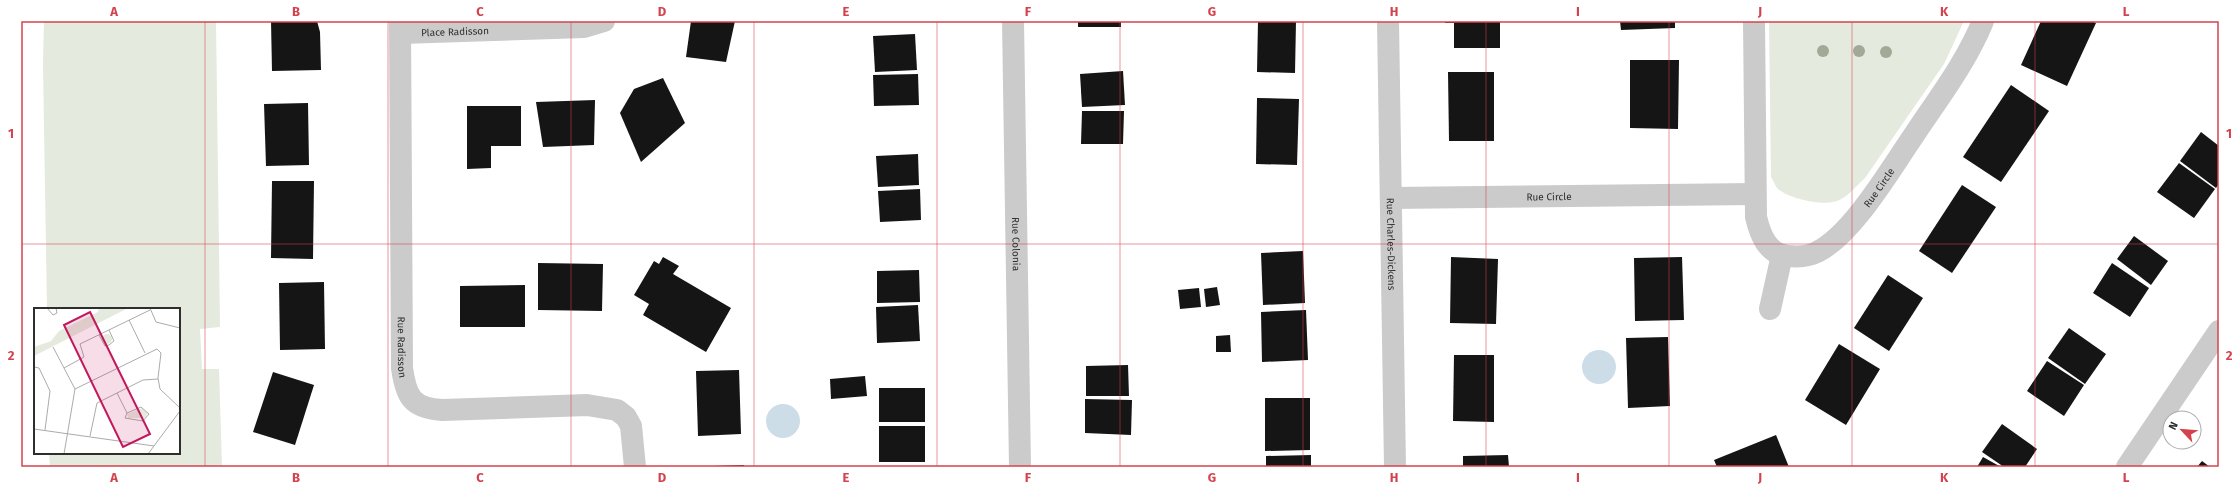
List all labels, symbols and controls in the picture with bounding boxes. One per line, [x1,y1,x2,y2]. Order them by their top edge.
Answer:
text: A [109,4,118,19]
text: B [292,4,300,19]
text: C [476,4,484,19]
text: D [658,4,667,19]
text: E [843,4,850,19]
text: F [1025,4,1032,19]
text: G [1208,4,1216,19]
text: H [1390,4,1398,19]
text: I [1576,4,1580,19]
text: J [1757,4,1762,19]
text: K [1940,4,1949,19]
text: L [2123,4,2130,19]
street label: Place Radisson [421,25,489,39]
text: 1 [8,126,14,141]
text: 1 [2226,126,2232,141]
street label: Rue Circle [1861,166,1897,210]
street label: Rue Circle [1526,191,1572,204]
street label: Rue Charles-Dickens [1384,198,1397,291]
street label: Rue Colonia [1009,217,1022,271]
inset map [34,308,180,454]
street label: Rue Radisson [395,316,408,379]
text: 2 [8,348,15,363]
text: 2 [2226,348,2233,363]
north arrow [2162,410,2202,450]
text: N [2166,420,2181,432]
text: A [109,470,118,485]
text: B [292,470,300,485]
text: C [476,470,484,485]
text: D [658,470,667,485]
text: E [843,470,850,485]
text: F [1025,470,1032,485]
text: G [1208,470,1216,485]
text: H [1390,470,1398,485]
text: I [1576,470,1580,485]
text: J [1757,470,1762,485]
text: K [1940,470,1949,485]
text: L [2123,470,2130,485]

